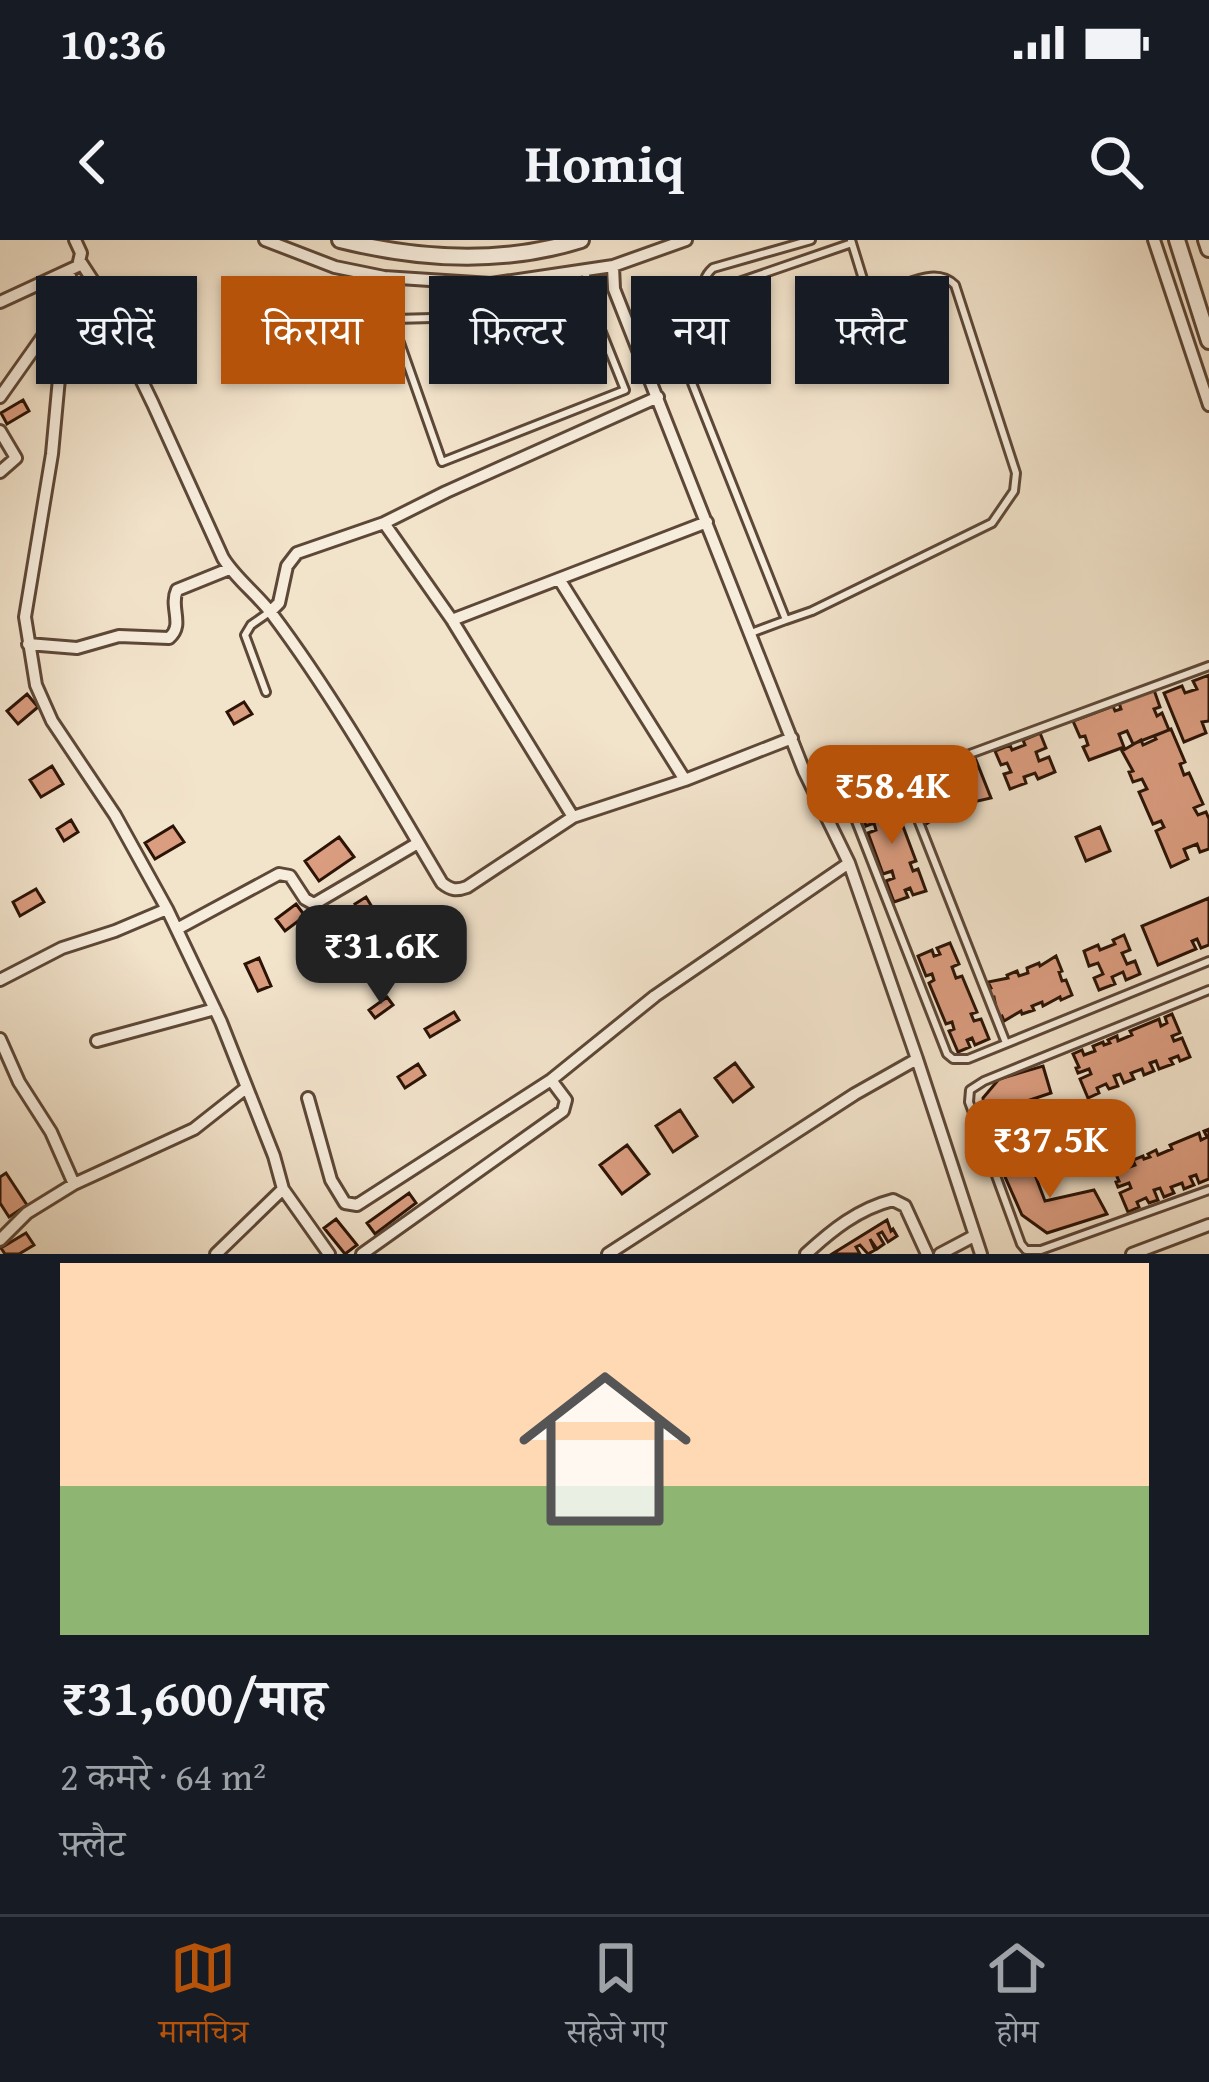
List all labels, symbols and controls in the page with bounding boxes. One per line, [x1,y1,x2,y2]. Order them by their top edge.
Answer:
text: 10:36 [60,10,166,75]
text: Homiq [525,123,684,202]
icon: back [60,129,126,195]
icon: search [1083,129,1149,195]
chip: खरीदें [36,276,197,384]
chip: किराया [221,276,405,384]
chip: फ़िल्टर [429,276,607,384]
chip: नया [631,276,771,384]
chip: फ़्लैट [795,276,949,384]
pin: ₹58.4K [794,745,990,847]
text: ₹58.4K [834,755,950,812]
pin: ₹31.6K [283,905,479,1007]
text: ₹31.6K [323,915,439,972]
pin: ₹37.5K [952,1099,1148,1201]
text: ₹37.5K [992,1109,1108,1166]
icon: home [497,1341,713,1557]
text: ₹31,600/माह [60,1659,326,1734]
text: 2 कमरे · 64 m² [60,1747,266,1804]
text: फ़्लैट [60,1814,125,1871]
tab: मानचित्र [159,1935,248,2064]
tab: सहेजे गए [566,1935,667,2064]
tab: होम [984,1935,1050,2064]

